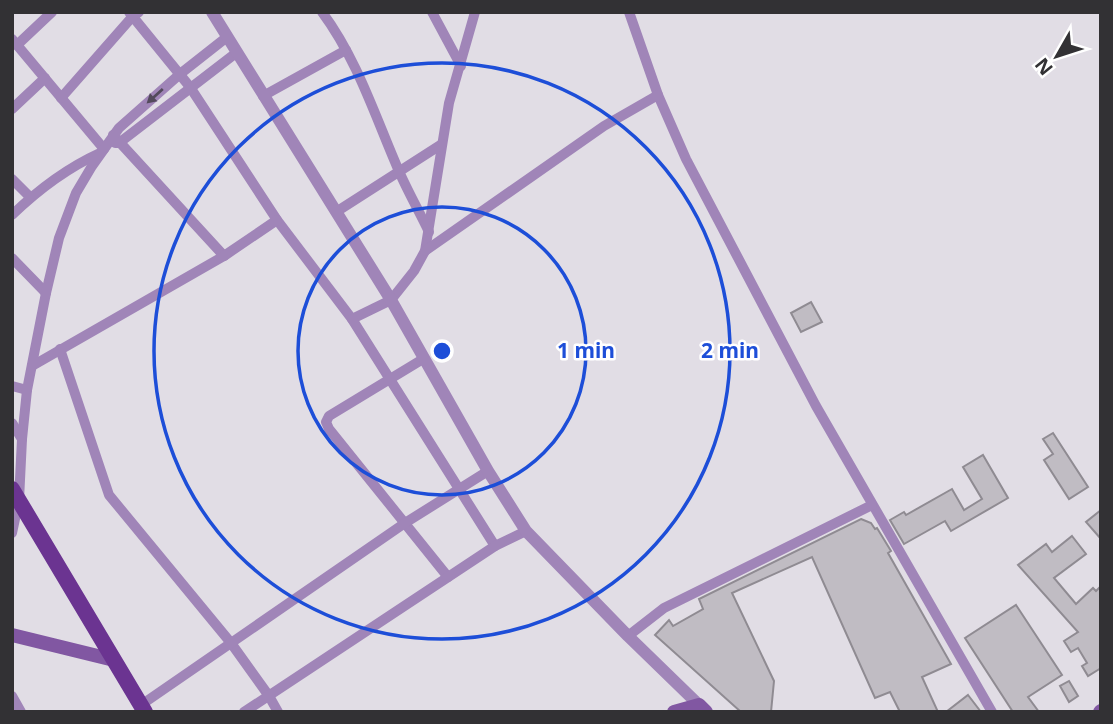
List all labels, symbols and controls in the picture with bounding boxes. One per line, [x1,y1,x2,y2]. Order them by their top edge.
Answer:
north arrow [1022,21,1092,91]
text: N [1029,53,1059,81]
one-way arrow [146,88,164,104]
text: 1 min [557,336,615,364]
text: 2 min [701,336,759,364]
centre of rings [430,339,454,363]

